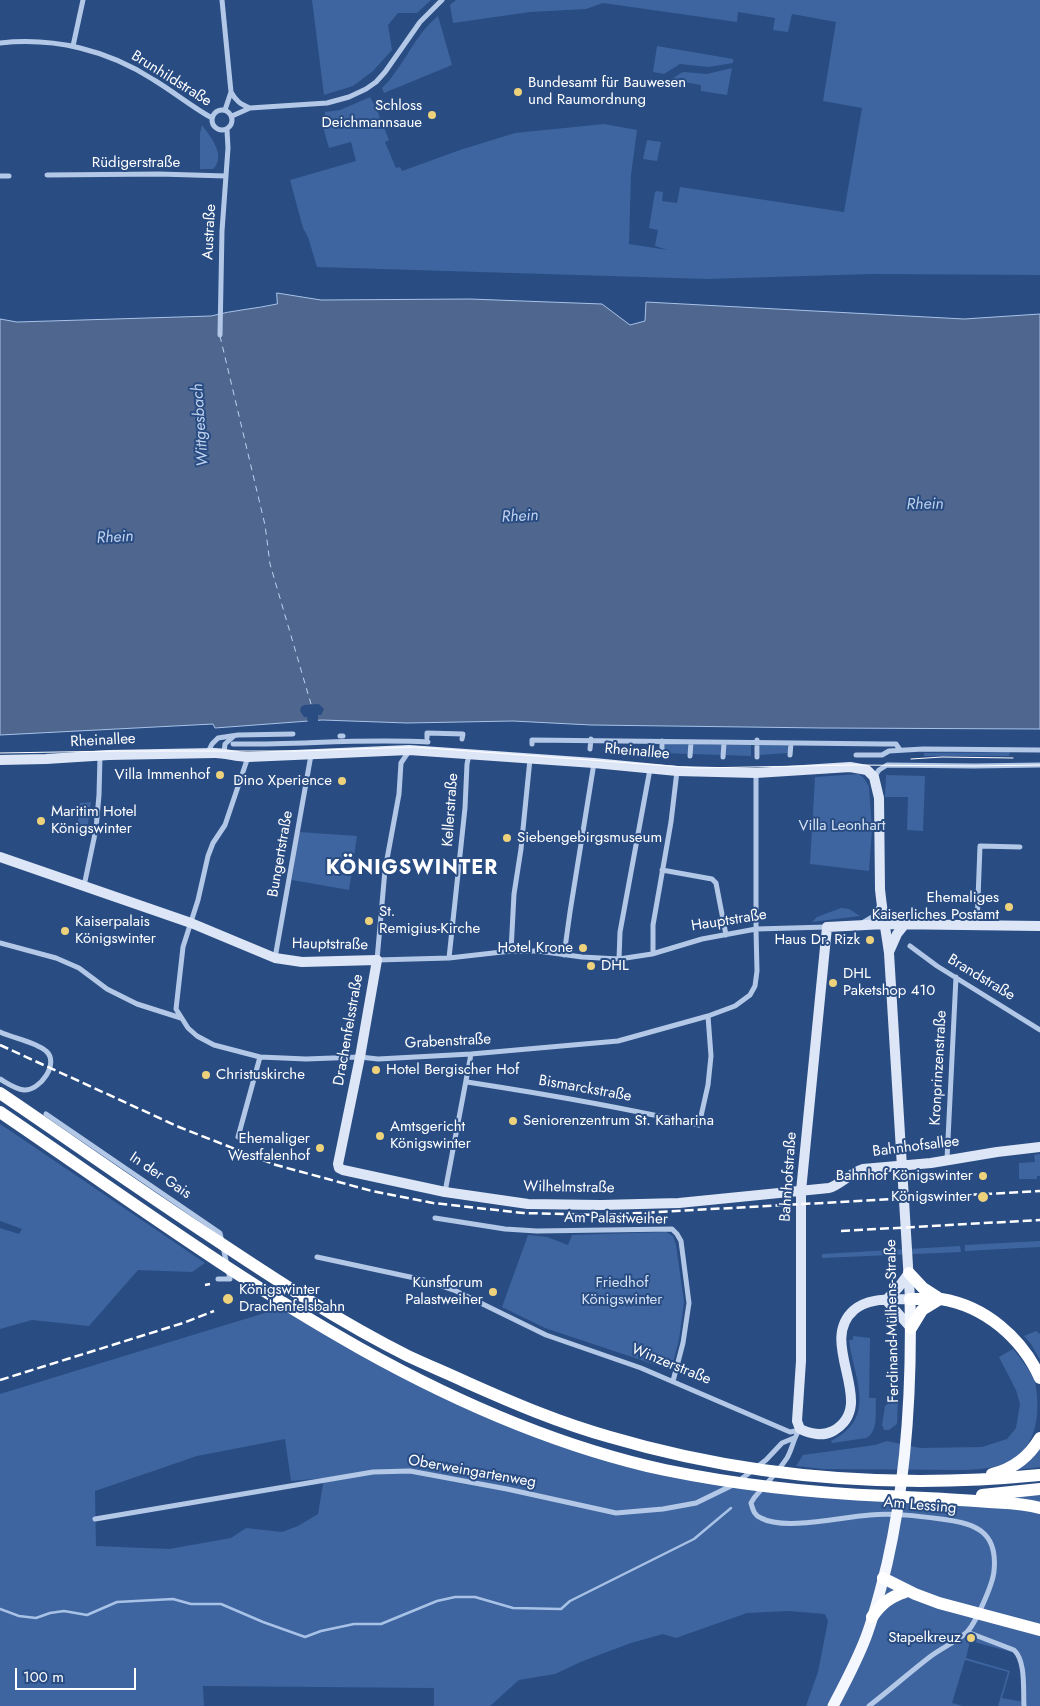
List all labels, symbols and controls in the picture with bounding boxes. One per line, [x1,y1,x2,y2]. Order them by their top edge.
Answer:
street label: Brunhildstraße [128,47,214,111]
place label: Bundesamt für Bauwesen und Raumordnung [528,74,686,109]
marker: Bundesamt für Bauwesen und Raumordnung [512,86,524,98]
place label: Schloss Deichmannsaue [322,97,422,132]
marker: Schloss Deichmannsaue [426,109,438,121]
street label: Rüdigerstraße [92,154,180,172]
street label: Austraße [200,204,220,260]
water label: Wittgesbach [189,383,213,467]
water label: Rhein [906,495,944,515]
water label: Rhein [501,506,539,528]
water label: Rhein [96,527,134,549]
street label: Rheinallee [70,730,136,752]
street label: Rheinallee [604,740,670,764]
place label: Villa Immenhof [115,766,210,784]
marker: Villa Immenhof [214,769,226,781]
place label: Dino Xperience [233,772,332,790]
street label: Kellerstraße [439,773,463,847]
marker: Dino Xperience [336,775,348,787]
place label: Maritim Hotel Königswinter [51,803,137,838]
street label: Bungertstraße [265,809,297,899]
marker: Maritim Hotel Königswinter [35,815,47,827]
park label: Villa Leonhart [799,817,885,835]
place label: Siebengebirgsmuseum [517,829,662,847]
marker: Siebengebirgsmuseum [501,832,513,844]
district label: KÖNIGSWINTER [324,857,500,881]
place label: Ehemaliges Kaiserliches Postamt [872,889,999,924]
marker: Ehemaliges Kaiserliches Postamt [1003,901,1015,913]
place label: St. Remigius-Kirche [379,903,480,938]
street label: Hauptstraße [690,906,768,936]
place label: Kaiserpalais Königswinter [75,913,156,948]
marker: St. Remigius-Kirche [363,915,375,927]
marker: Kaiserpalais Königswinter [59,925,71,937]
place label: Haus Dr. Rizk [774,931,860,949]
marker: Haus Dr. Rizk [864,934,876,946]
street label: Hauptstraße [292,935,368,955]
place label: Hotel Krone [498,939,573,957]
marker: Hotel Krone [577,942,589,954]
street label: Brandstraße [944,951,1018,1005]
place label: DHL [601,957,629,975]
marker: DHL [585,960,597,972]
place label: DHL Paketshop 410 [843,965,935,1000]
street label: Drachenfelsstraße [330,973,368,1087]
marker: DHL Paketshop 410 [827,977,839,989]
street label: Kronprinzenstraße [927,1010,951,1126]
street label: Grabenstraße [404,1031,492,1053]
place label: Hotel Bergischer Hof [386,1061,519,1079]
marker: Hotel Bergischer Hof [370,1064,382,1076]
place label: Christuskirche [216,1066,305,1084]
marker: Christuskirche [200,1069,212,1081]
street label: Bismarckstraße [537,1072,633,1106]
place label: Seniorenzentrum St. Katharina [523,1112,714,1130]
marker: Seniorenzentrum St. Katharina [507,1115,519,1127]
place label: Amtsgericht Königswinter [390,1118,471,1153]
place label: Ehemaliger Westfalenhof [228,1130,310,1165]
marker: Amtsgericht Königswinter [374,1130,386,1142]
street label: Bahnhofstraße [777,1132,801,1222]
street label: Bahnhofsallee [872,1133,960,1161]
marker: Ehemaliger Westfalenhof [314,1142,326,1154]
street label: In der Gais [126,1149,194,1203]
place label: Bahnhof Königswinter [836,1167,973,1185]
marker: Bahnhof Königswinter [977,1170,989,1182]
street label: Wilhelmstraße [523,1178,615,1198]
place label: Königswinter [891,1188,972,1206]
marker: Königswinter [976,1190,990,1204]
street label: Am Palastweiher [564,1209,668,1229]
street label: Ferdinand-Mülhens-Straße [883,1239,903,1403]
place label: Kunstforum Palastweiher [405,1274,483,1309]
park label: Friedhof Königswinter [582,1274,662,1309]
place label: Königswinter Drachenfelsbahn [239,1281,345,1316]
marker: Kunstforum Palastweiher [487,1286,499,1298]
marker: Königswinter Drachenfelsbahn [221,1292,235,1306]
street label: Winzerstraße [629,1341,713,1389]
street label: Oberweingartenweg [407,1452,537,1492]
street label: Am Lessing [883,1494,957,1518]
place label: Stapelkreuz [888,1629,961,1647]
marker: Stapelkreuz [965,1632,977,1644]
scale bar [18,1658,139,1690]
text: 100 m [23,1666,64,1688]

